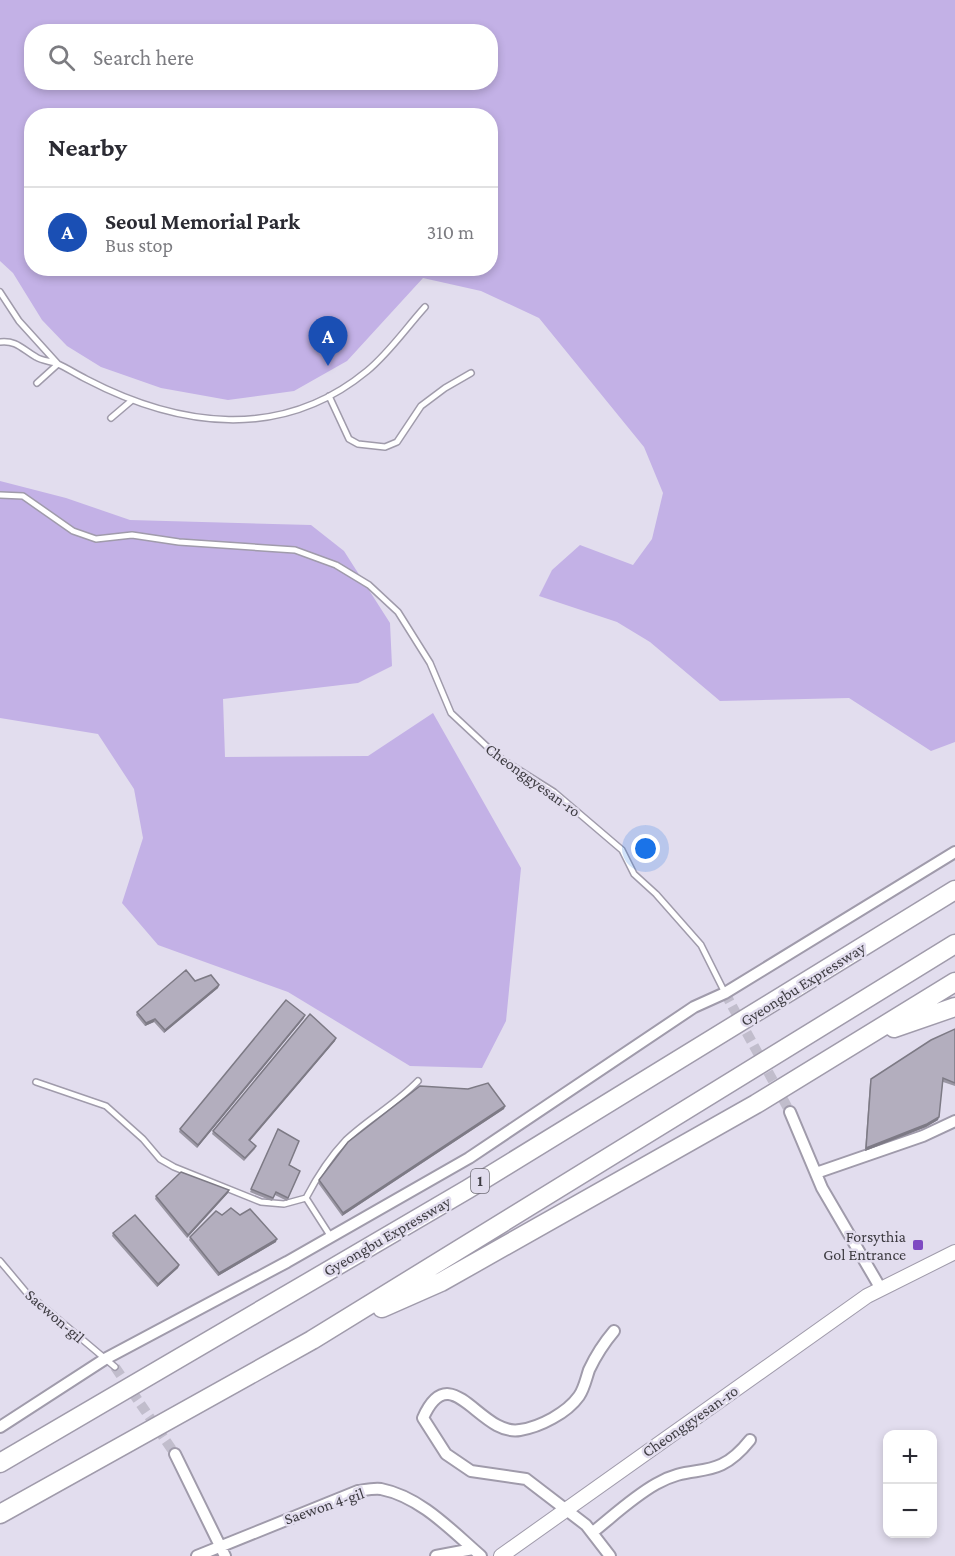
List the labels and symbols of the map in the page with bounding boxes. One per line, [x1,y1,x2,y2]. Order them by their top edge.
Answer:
pin: A [308,316,348,366]
street label: Cheonggyesan-ro [482,740,584,821]
your location [631,834,660,863]
street label: Gyeongbu Expressway [738,938,870,1030]
road number: 1 [471,1169,489,1193]
street label: Gyeongbu Expressway [321,1192,455,1280]
place label: Forsythia Gol Entrance [823,1228,907,1263]
marker: Forsythia Gol Entrance [911,1238,925,1252]
street label: Saewon-gil [22,1286,88,1347]
street label: Cheonggyesan-ro [639,1382,742,1461]
street label: Saewon 4-gil [282,1484,366,1529]

